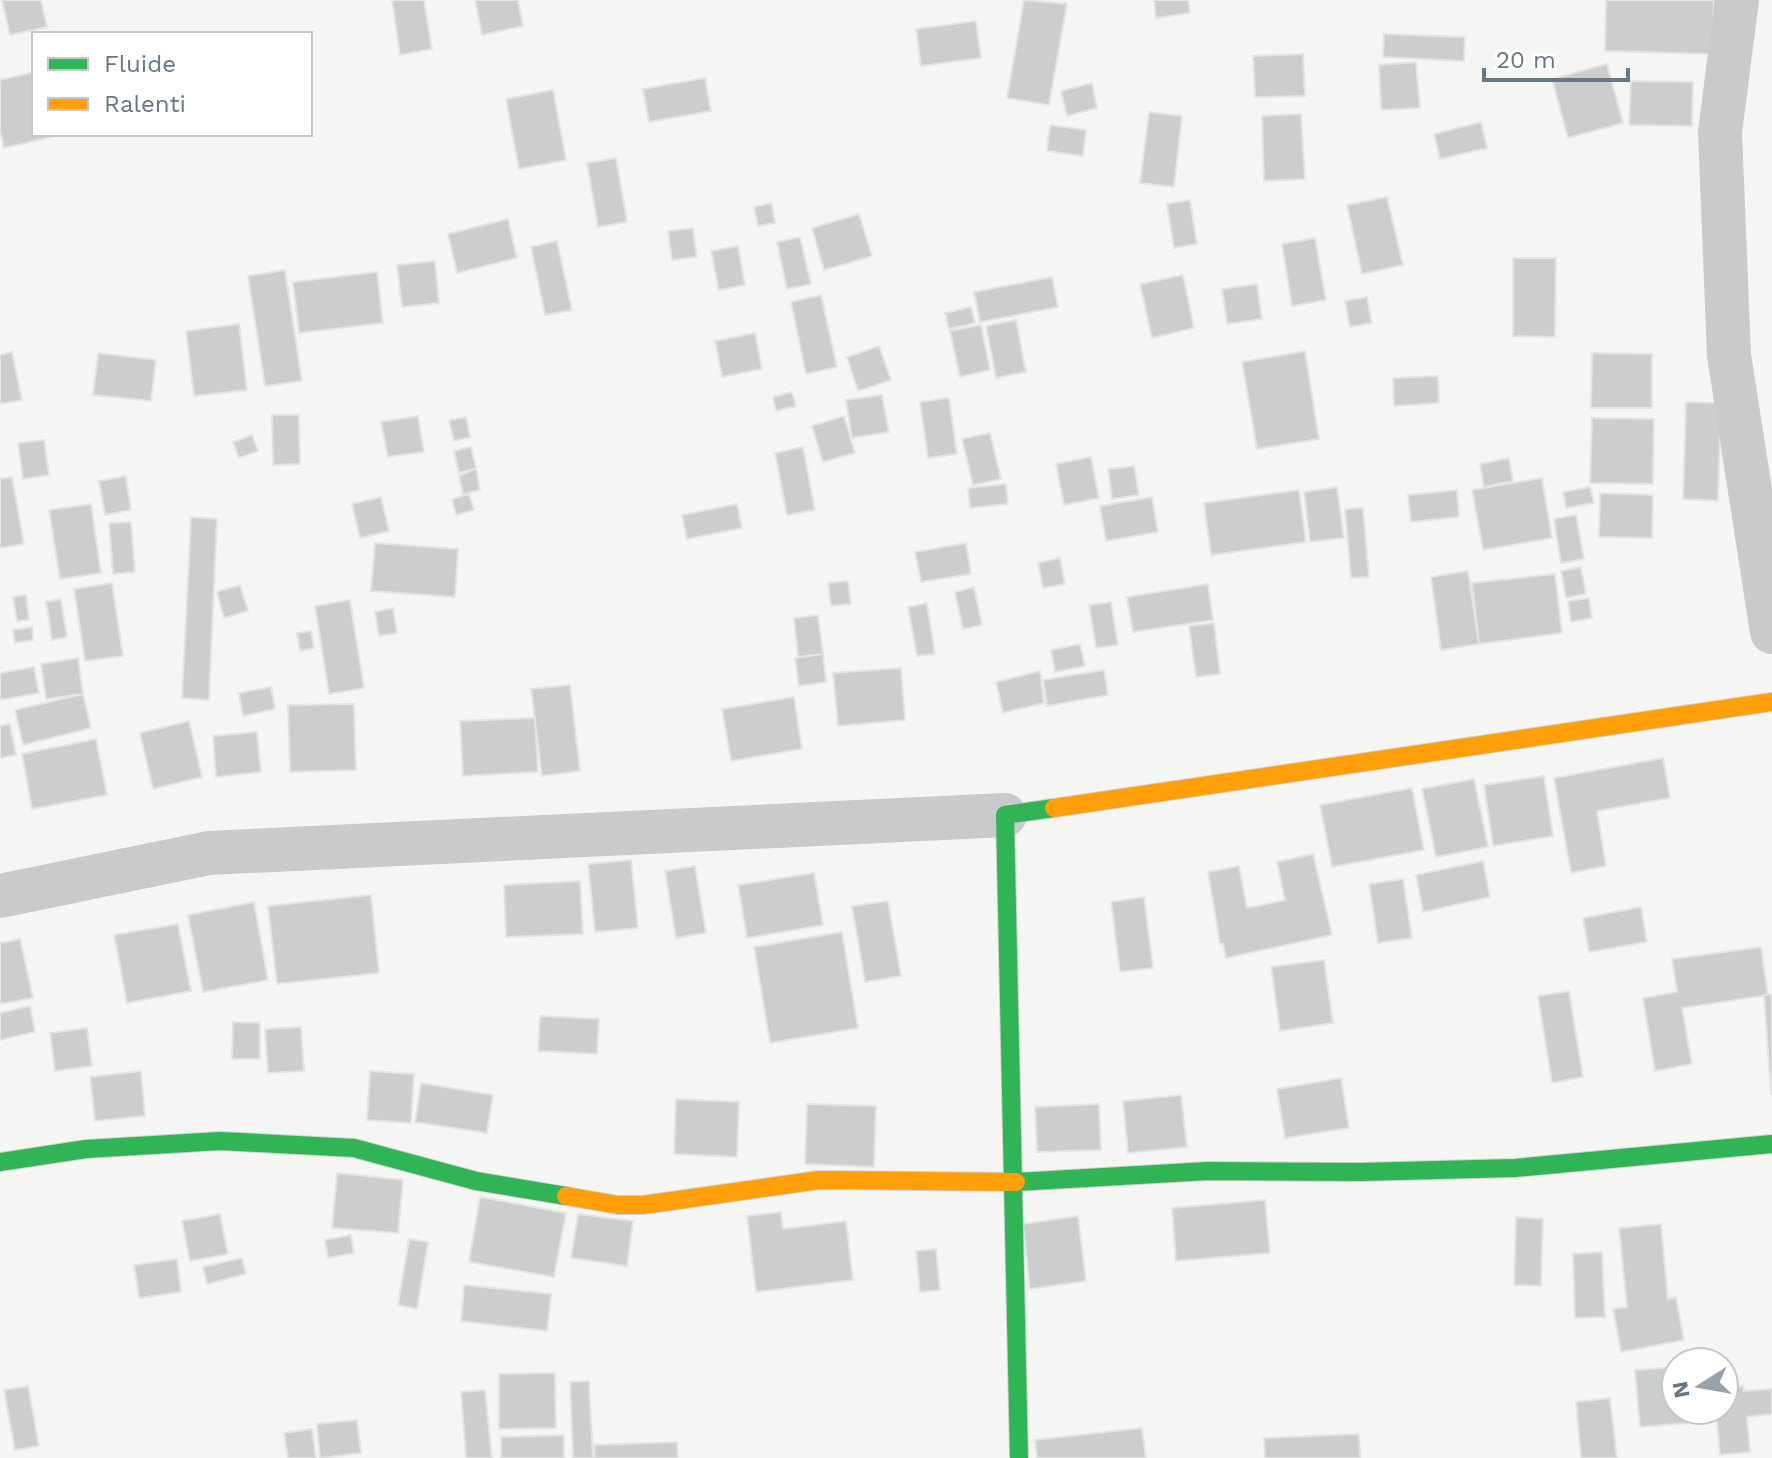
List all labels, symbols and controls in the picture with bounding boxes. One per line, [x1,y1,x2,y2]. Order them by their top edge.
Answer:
legend [32,32,312,136]
scale bar [1484,32,1628,82]
text: 20 m [1496,46,1556,74]
text: Fluide [104,50,176,78]
text: Ralenti [104,90,186,118]
north arrow [1660,1346,1740,1426]
text: N [1667,1379,1695,1400]

